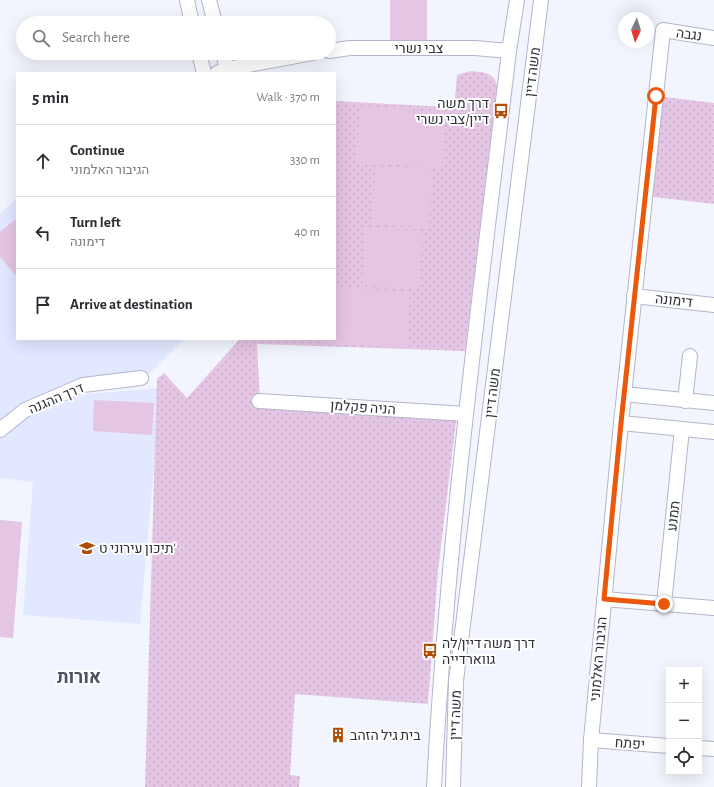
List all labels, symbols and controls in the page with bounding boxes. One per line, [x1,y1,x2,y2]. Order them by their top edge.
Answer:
north arrow [618,12,654,48]
search box [16,16,336,60]
street label: נגבה [675,26,703,44]
icon: search [30,27,52,49]
text: Search here [62,30,130,45]
street label: צבי נשרי [395,42,444,56]
street label: משה דיין [523,46,543,98]
route start [647,87,665,105]
text: 5 min [32,89,69,106]
text: Walk · 370 m [256,91,320,104]
place label: דרך משה דיין/צבי נשרי [416,97,489,127]
bus stop icon: דרך משה דיין/צבי נשרי [492,102,510,120]
text: Continue [70,143,125,158]
icon: ahead [32,150,54,172]
text: 330 m [290,154,320,167]
text: הגיבור האלמוני [70,164,149,177]
text: Turn left [70,215,121,230]
icon: left [32,222,54,244]
text: 40 m [294,226,320,239]
text: דימונה [70,236,105,249]
street label: דימונה [654,292,693,310]
icon: arrive [32,294,54,316]
text: Arrive at destination [70,297,193,312]
street label: משה דיין [483,367,503,419]
street label: דרך ההגנה [27,381,86,417]
street label: הניה פקלמן [330,399,396,417]
street label: תמנע [665,500,683,532]
school or university icon: תיכון עירוני ט' [78,539,96,557]
place label: תיכון עירוני ט' [99,542,176,556]
route end [655,595,673,613]
street label: הגיבור האלמוני [588,616,610,702]
place label: דרך משה דיין/לה גווארדייה [442,637,535,667]
bus stop icon: דרך משה דיין/לה גווארדייה [421,642,439,660]
map controls [666,667,702,775]
button: + [666,667,702,703]
district label: אורות [57,669,101,687]
street label: משה דיין [448,690,464,740]
button: − [666,703,702,739]
building icon: בית גיל הזהב [329,726,347,744]
place label: בית גיל הזהב [350,729,421,743]
street label: יפתח [614,736,646,752]
button: locate [666,739,702,775]

